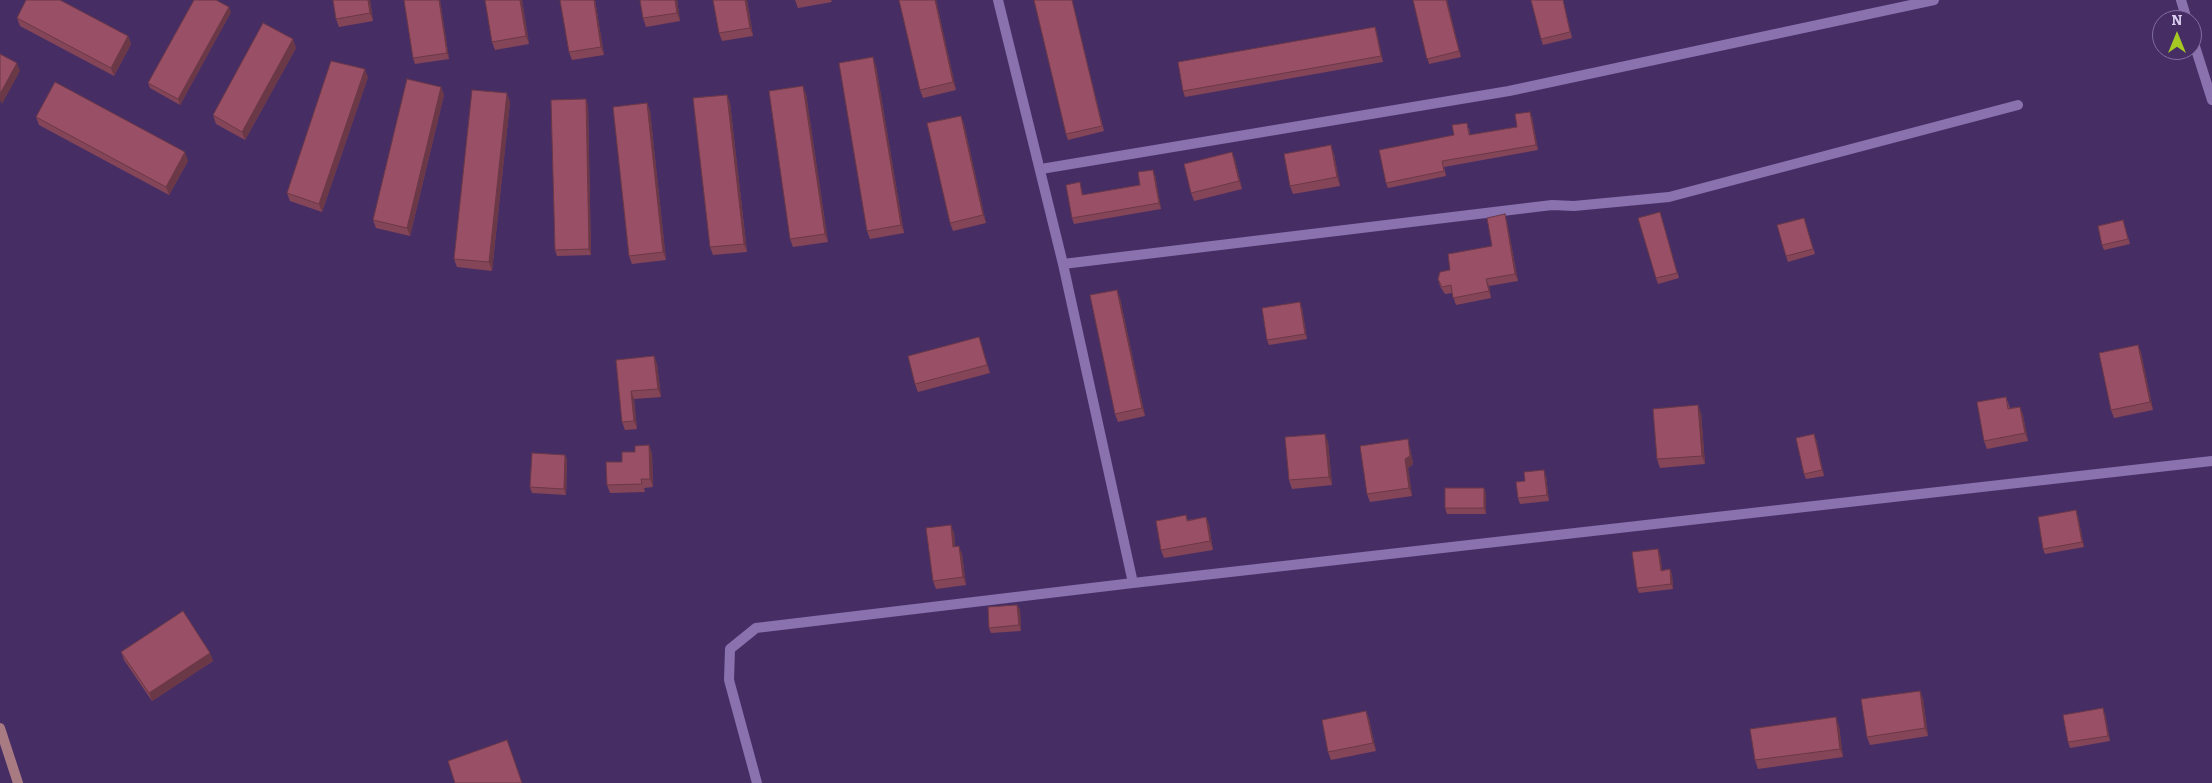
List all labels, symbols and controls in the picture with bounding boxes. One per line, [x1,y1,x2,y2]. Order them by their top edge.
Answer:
north arrow [2152,10,2202,60]
text: N [2172,12,2182,29]

